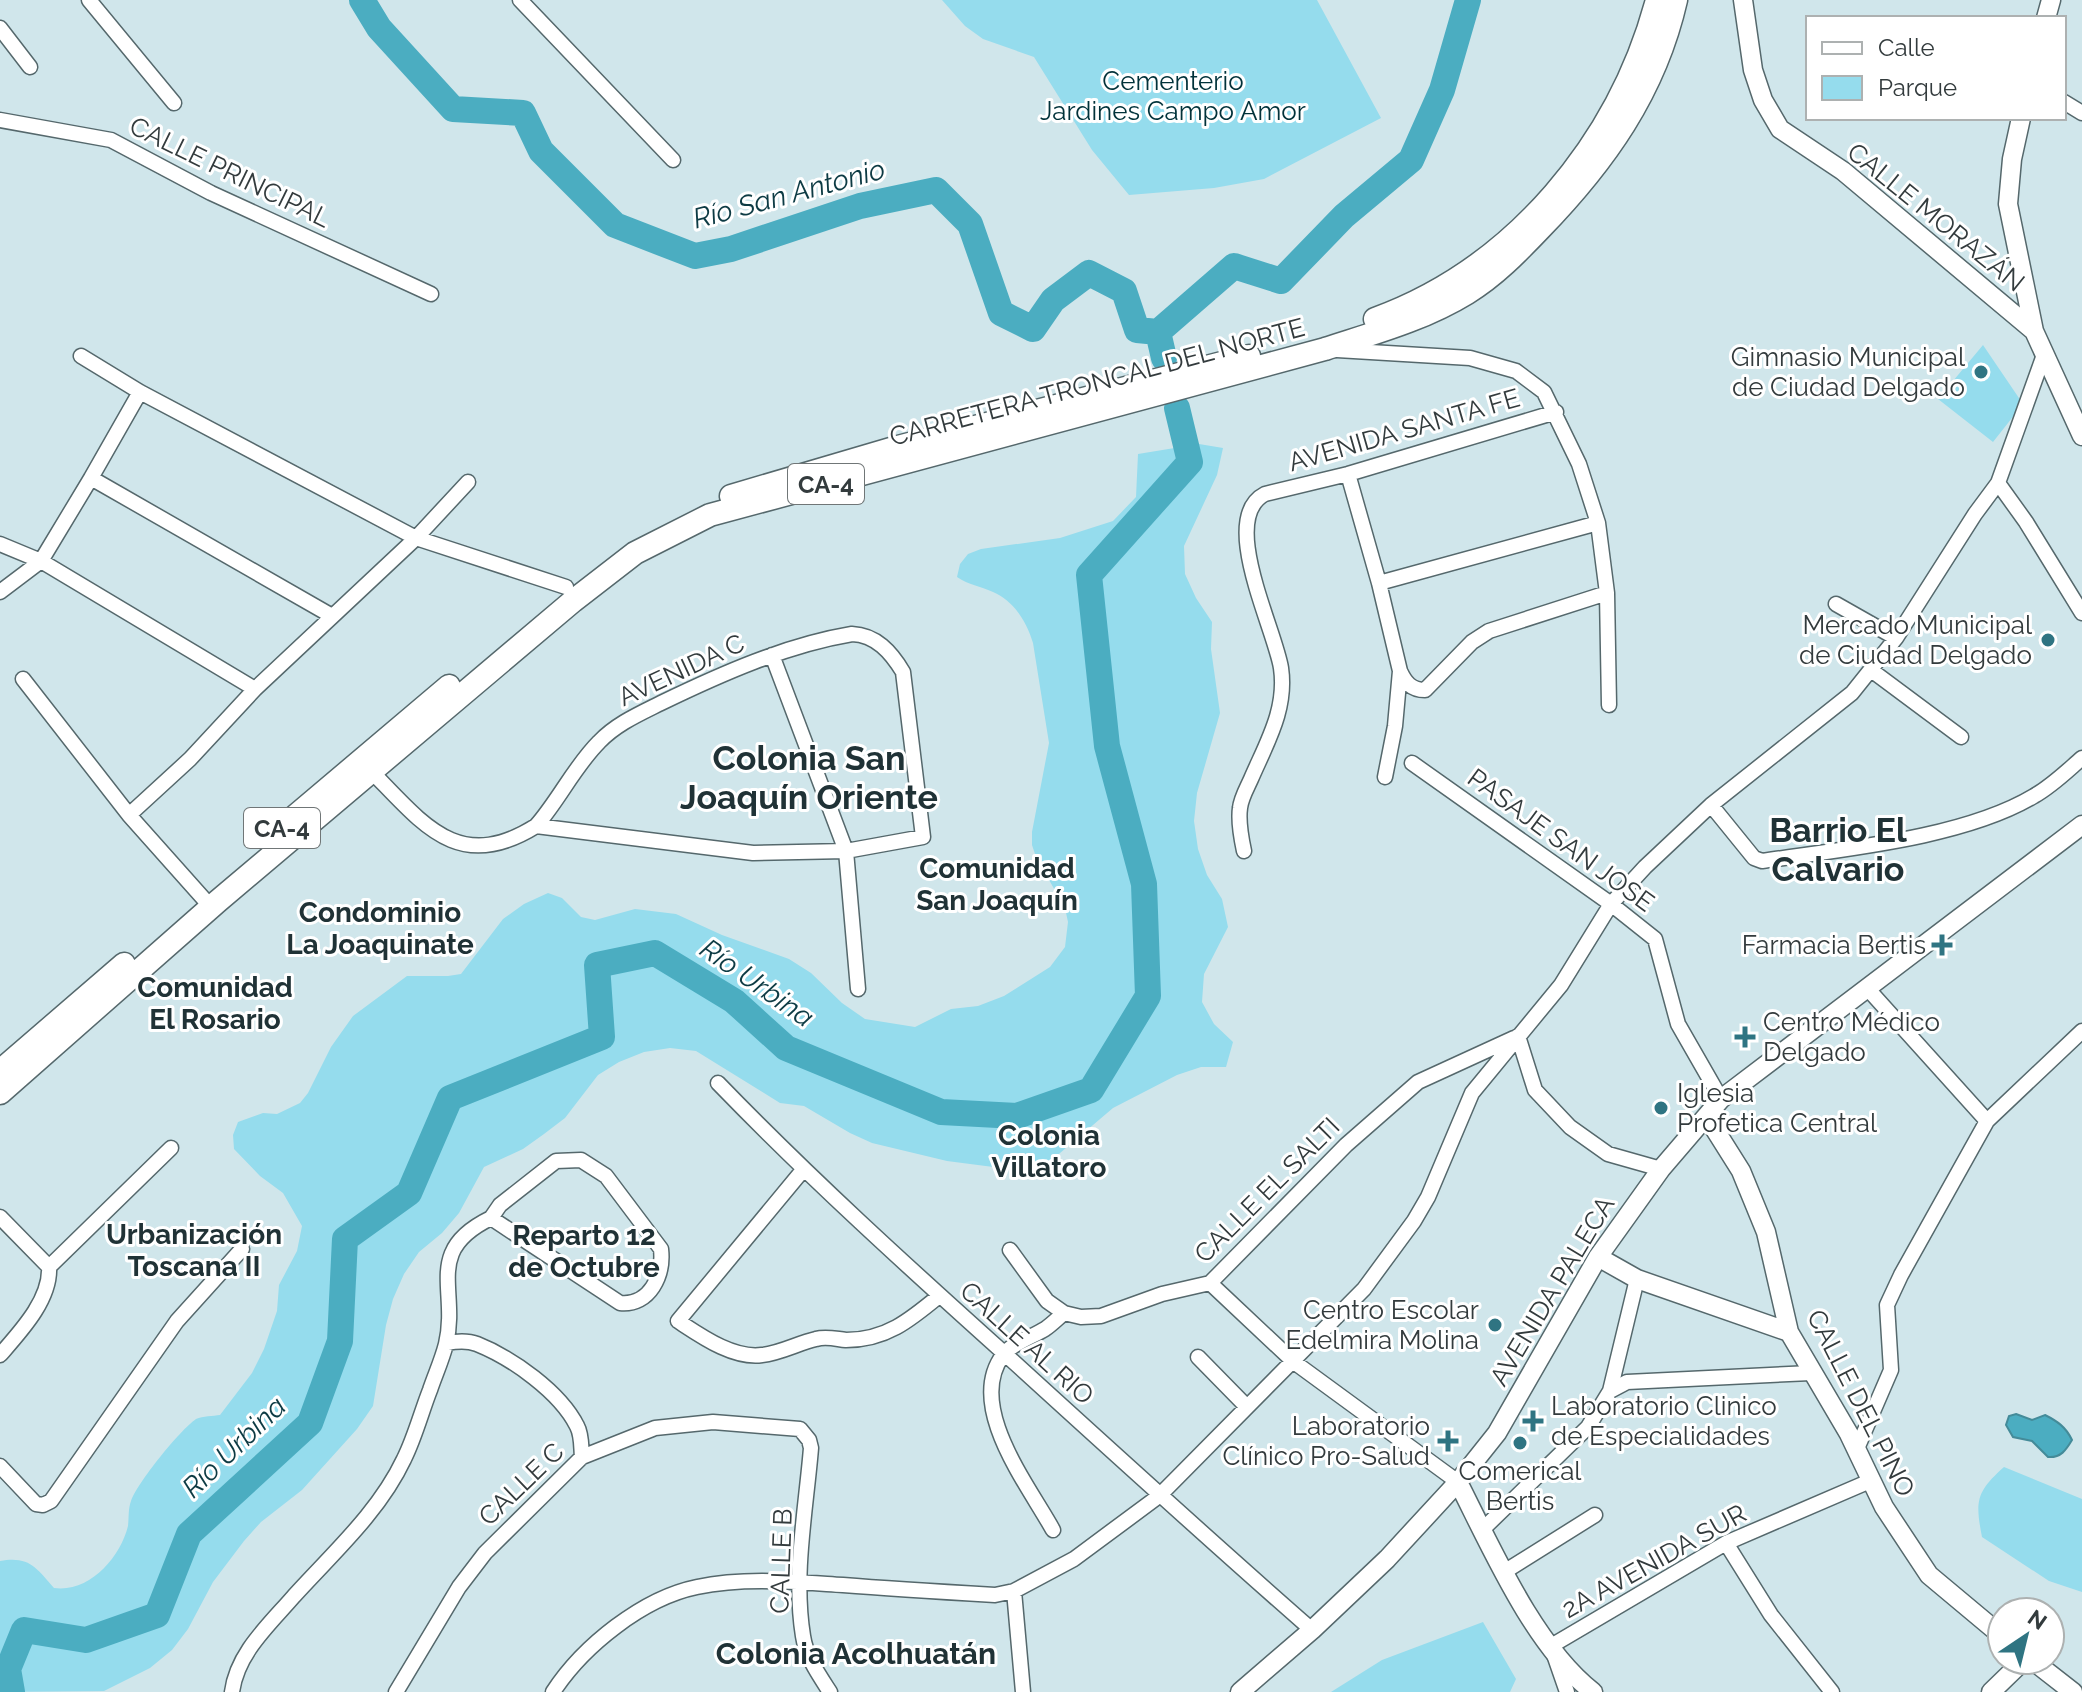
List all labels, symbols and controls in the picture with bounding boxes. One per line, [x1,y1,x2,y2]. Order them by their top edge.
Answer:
legend [1806,16,2066,120]
text: Calle [1878,33,1935,62]
park label: Cementerio Jardines Campo Amor [1040,66,1306,126]
text: Parque [1878,73,1957,102]
street label: CALLE PRINCIPAL [125,110,335,234]
street label: CALLE MORAZÁN [1842,137,2030,297]
water label: Río San Antonio [689,152,889,236]
street label: CARRETERA TRONCAL DEL NORTE [886,312,1308,452]
place label: Gimnasio Municipal de Ciudad Delgado [1731,342,1966,402]
marker: Gimnasio Municipal de Ciudad Delgado [1972,363,1990,381]
street label: AVENIDA SANTA FE [1285,383,1523,477]
road number: CA-4 [788,464,864,504]
place label: Mercado Municipal de Ciudad Delgado [1799,610,2033,670]
street label: AVENIDA C [613,628,749,712]
marker: Mercado Municipal de Ciudad Delgado [2039,631,2057,649]
district label: Colonia San Joaquín Oriente [680,738,938,817]
street label: PASAJE SAN JOSE [1462,762,1660,918]
road number: CA-4 [244,808,320,848]
district label: Barrio El Calvario [1769,810,1907,889]
district label: Comunidad San Joaquín [916,852,1078,917]
district label: Condominio La Joaquinate [286,896,474,961]
place label: Farmacia Bertis [1742,930,1926,960]
water label: Río Urbina [694,932,820,1034]
marker: Farmacia Bertis [1933,936,1951,954]
district label: Comunidad El Rosario [137,971,293,1036]
place label: Centro Médico Delgado [1763,1007,1940,1067]
marker: Centro Médico Delgado [1734,1026,1756,1048]
place label: Iglesia Profetica Central [1677,1078,1878,1138]
marker: Iglesia Profetica Central [1652,1099,1670,1117]
street label: CALLE EL SALTI [1188,1111,1346,1269]
district label: Colonia Villatoro [992,1119,1106,1184]
street label: AVENIDA PALECA [1484,1190,1621,1391]
district label: Urbanización Toscana II [106,1218,282,1283]
district label: Reparto 12 de Octubre [508,1219,660,1284]
street label: CALLE AL RIO [954,1275,1100,1411]
place label: Centro Escolar Edelmira Molina [1285,1295,1479,1355]
street label: CALLE DEL PINO [1801,1305,1921,1501]
marker: Centro Escolar Edelmira Molina [1486,1316,1504,1334]
water label: Río Urbina [175,1390,293,1504]
place label: Laboratorio Clinico de Especialidades [1551,1391,1777,1451]
marker: Laboratorio Clinico de Especialidades [1522,1410,1544,1432]
place label: Laboratorio Clínico Pro-Salud [1222,1411,1430,1471]
marker: Laboratorio Clínico Pro-Salud [1437,1430,1459,1452]
marker: Comerical Bertis [1511,1434,1529,1452]
street label: CALLE C [473,1436,570,1532]
place label: Comerical Bertis [1459,1456,1582,1516]
street label: 2A AVENIDA SUR [1557,1498,1751,1624]
street label: CALLE B [764,1508,798,1614]
north arrow [1986,1596,2066,1676]
text: N [2023,1604,2052,1635]
district label: Colonia Acolhuatán [716,1636,996,1671]

